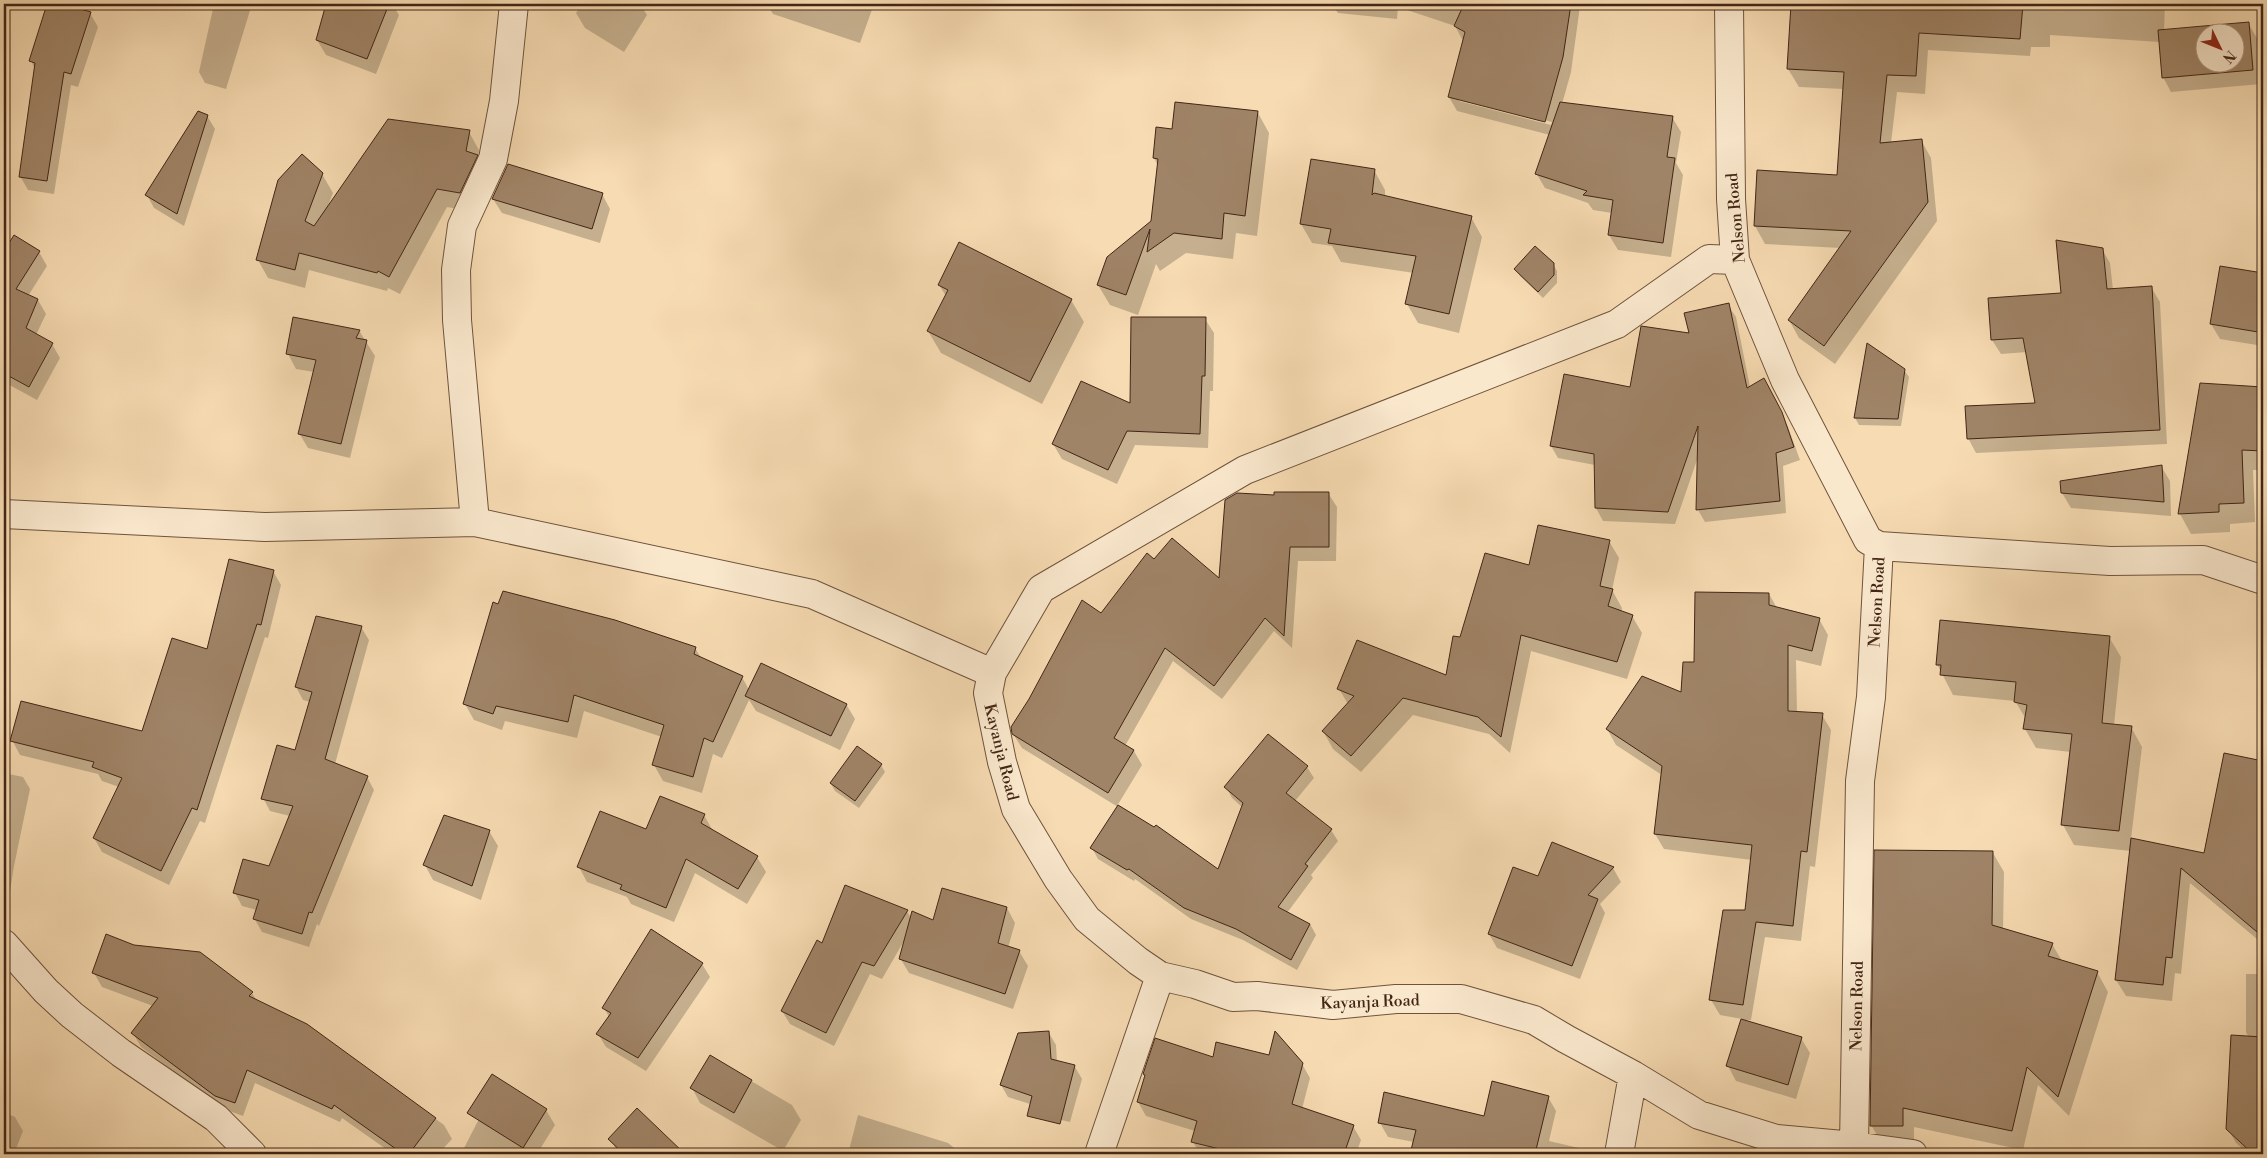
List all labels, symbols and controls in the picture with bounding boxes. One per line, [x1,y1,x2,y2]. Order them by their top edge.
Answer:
north arrow [2194,22,2244,72]
text: N [2218,46,2239,66]
street label: Nelson Road [1722,172,1750,264]
street label: Nelson Road [1865,556,1889,648]
street label: Kayanja Road [979,702,1023,803]
street label: Nelson Road [1846,961,1868,1051]
street label: Kayanja Road [1320,990,1420,1014]

